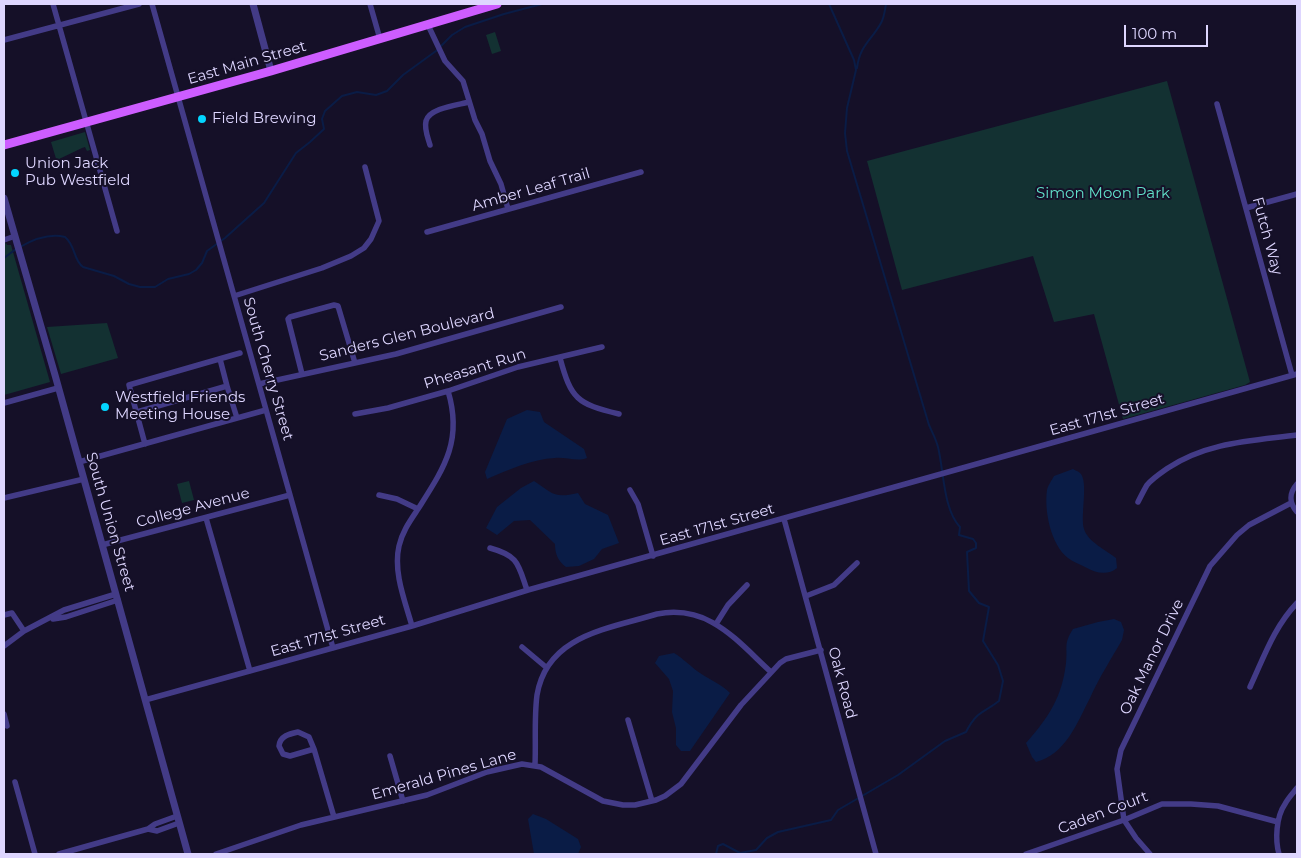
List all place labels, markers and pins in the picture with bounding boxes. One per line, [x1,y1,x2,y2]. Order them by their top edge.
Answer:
place label: Field Brewing [212,110,316,128]
marker: Field Brewing [196,113,208,125]
place label: Union Jack Pub Westfield [25,155,130,190]
marker: Union Jack Pub Westfield [9,167,21,179]
place label: Westfield Friends Meeting House [115,389,245,424]
marker: Westfield Friends Meeting House [99,401,111,413]

